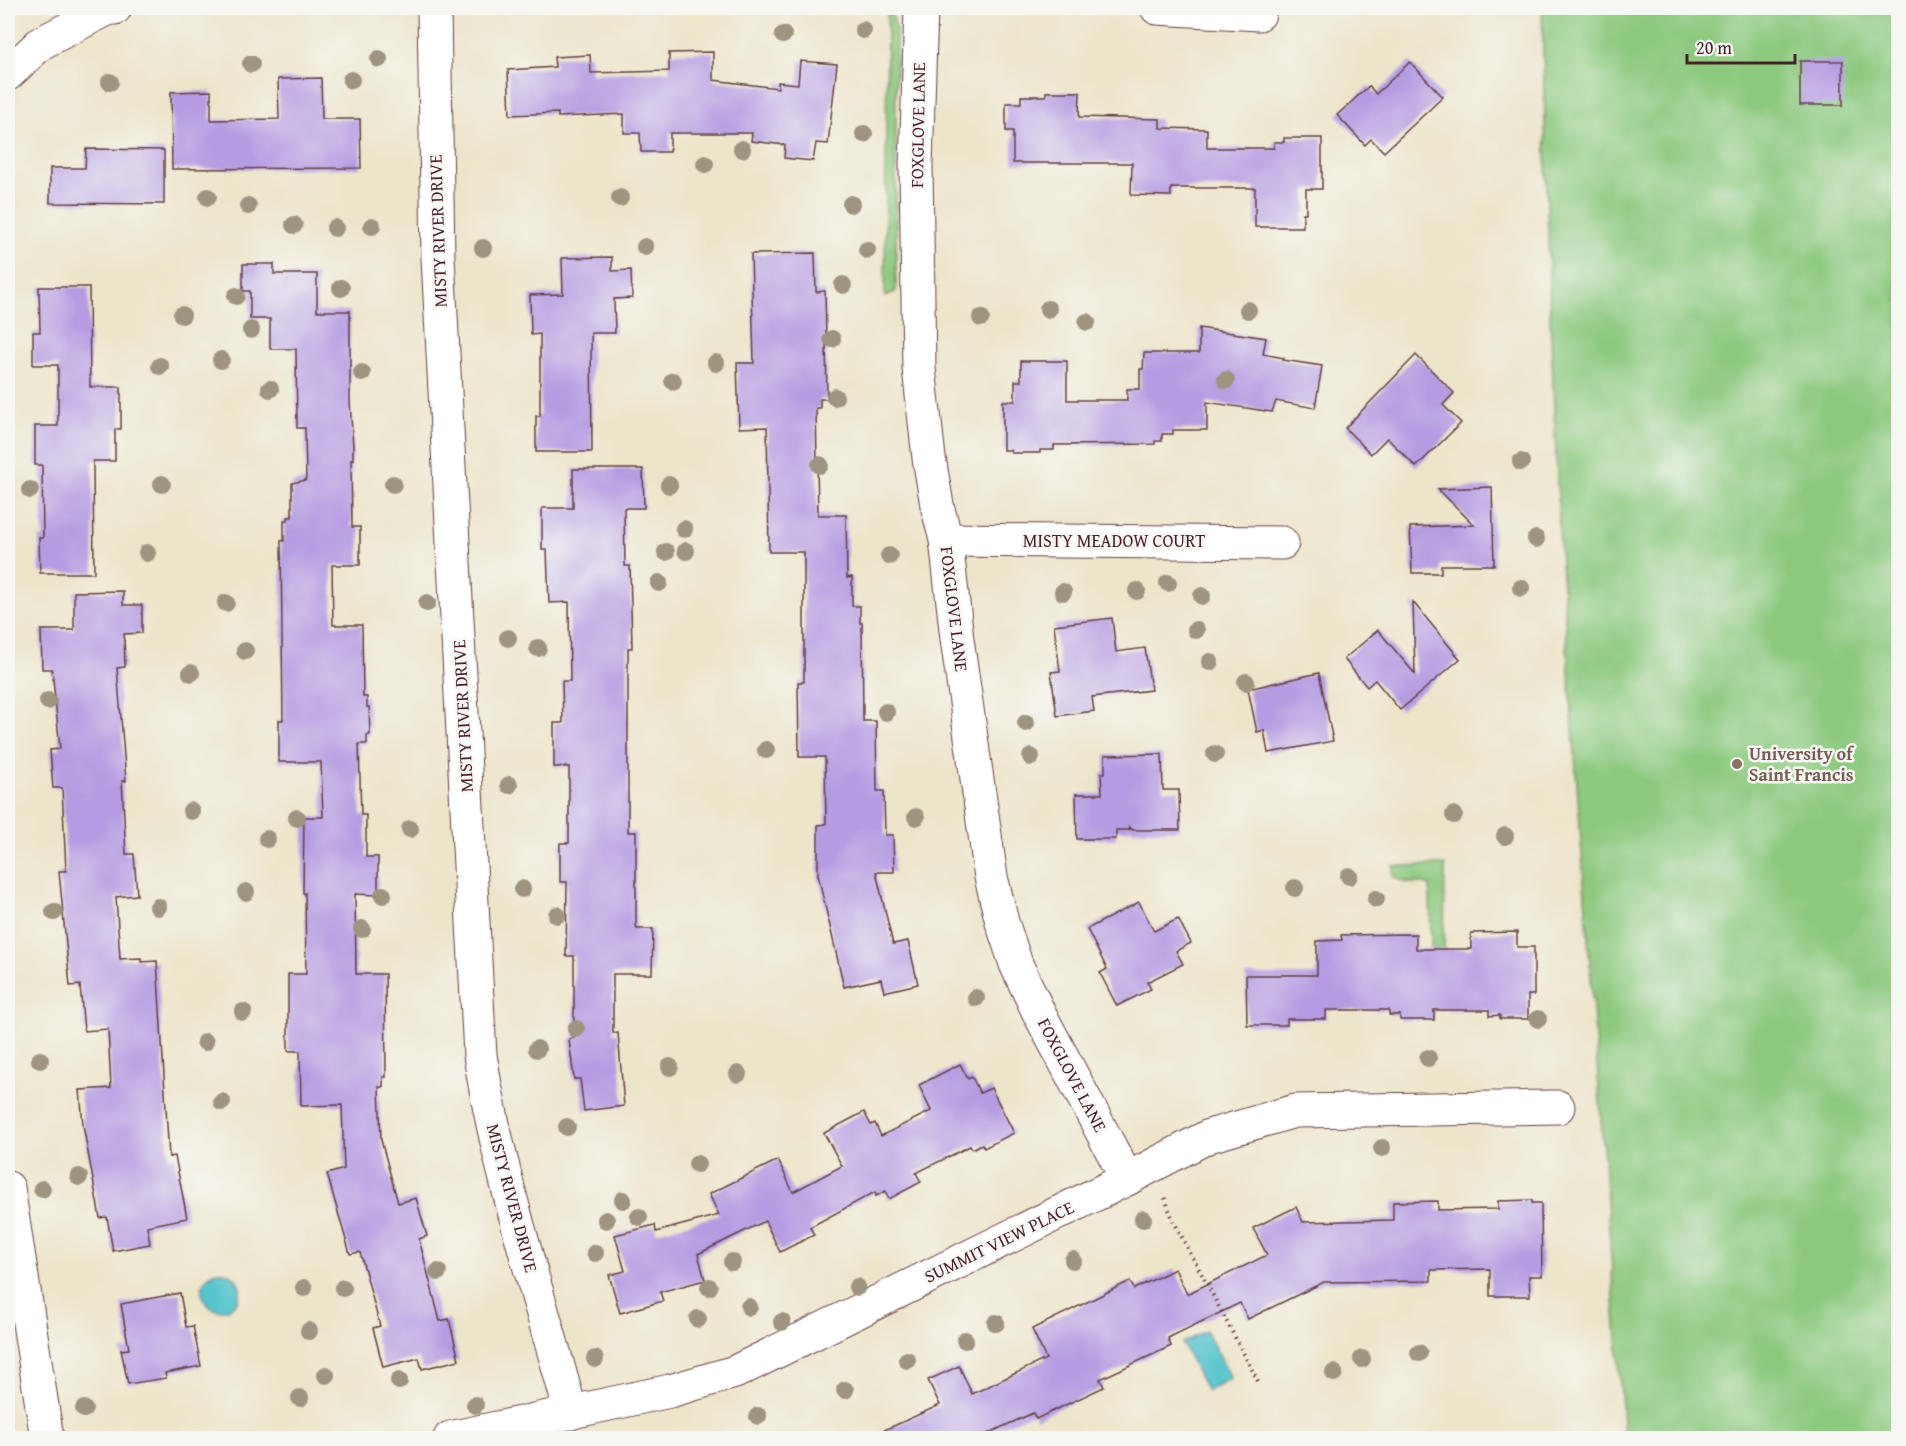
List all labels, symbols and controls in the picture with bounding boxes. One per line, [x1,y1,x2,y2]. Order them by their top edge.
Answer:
scale bar [1687,27,1795,65]
text: 20 m [1696,34,1732,61]
street label: FOXGLOVE LANE [903,62,932,188]
street label: MISTY RIVER DRIVE [421,154,454,308]
street label: MISTY MEADOW COURT [1023,527,1205,554]
street label: FOXGLOVE LANE [933,545,976,673]
street label: MISTY RIVER DRIVE [445,639,480,793]
place label: University of Saint Francis [1749,740,1855,788]
marker: University of Saint Francis [1730,757,1744,771]
street label: FOXGLOVE LANE [1031,1013,1114,1137]
street label: MISTY RIVER DRIVE [480,1121,545,1275]
street label: SUMMIT VIEW PLACE [919,1194,1078,1290]

